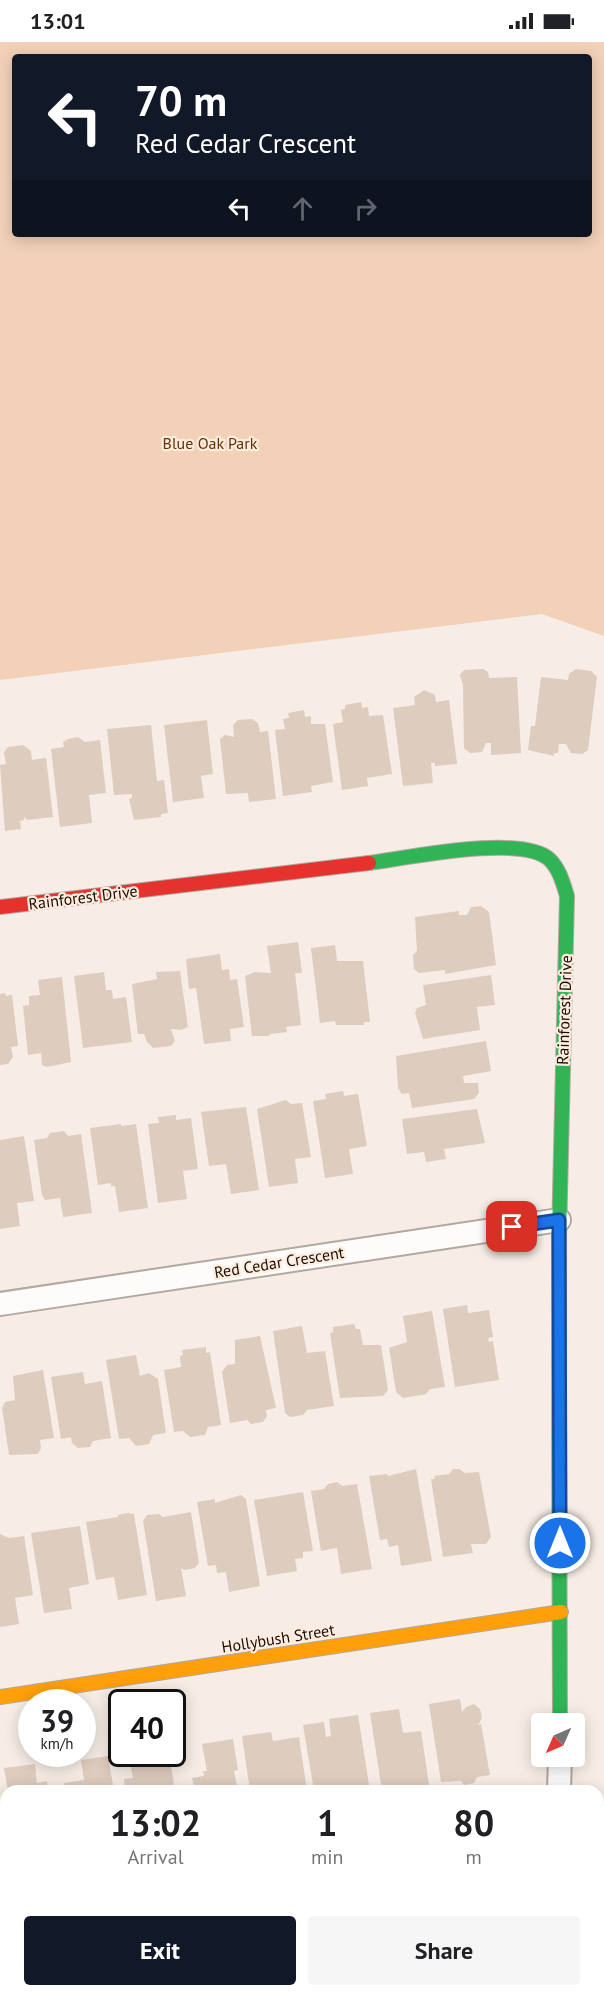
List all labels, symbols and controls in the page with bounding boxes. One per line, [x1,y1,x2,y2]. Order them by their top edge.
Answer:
text: 13:01 [30,7,86,35]
text: 70 m [135,73,227,128]
icon: left [36,78,114,156]
text: Red Cedar Crescent [135,126,356,160]
icon: left [223,192,256,225]
icon: ahead [286,192,319,225]
icon: right [349,192,382,225]
park label: Blue Oak Park [163,433,258,453]
street label: Rainforest Drive [27,880,139,914]
street label: Rainforest Drive [552,955,576,1065]
pin [486,1201,537,1252]
icon: arrive [495,1210,528,1243]
street label: Red Cedar Crescent [213,1242,346,1282]
position arrow [528,1511,592,1575]
street label: Hollybush Street [220,1619,336,1657]
speed limit sign: 40 [108,1689,186,1767]
text: 39 [40,1701,74,1740]
north arrow [531,1713,585,1767]
map controls [531,1713,585,1767]
text: km/h [41,1734,73,1753]
text: 13:02 [110,1799,201,1846]
text: 1 [317,1799,337,1846]
text: 80 [453,1799,494,1846]
text: Arrival [127,1844,184,1870]
text: min [311,1844,344,1870]
text: m [466,1844,482,1870]
button: Exit [24,1916,296,1985]
button: Share [308,1916,580,1985]

